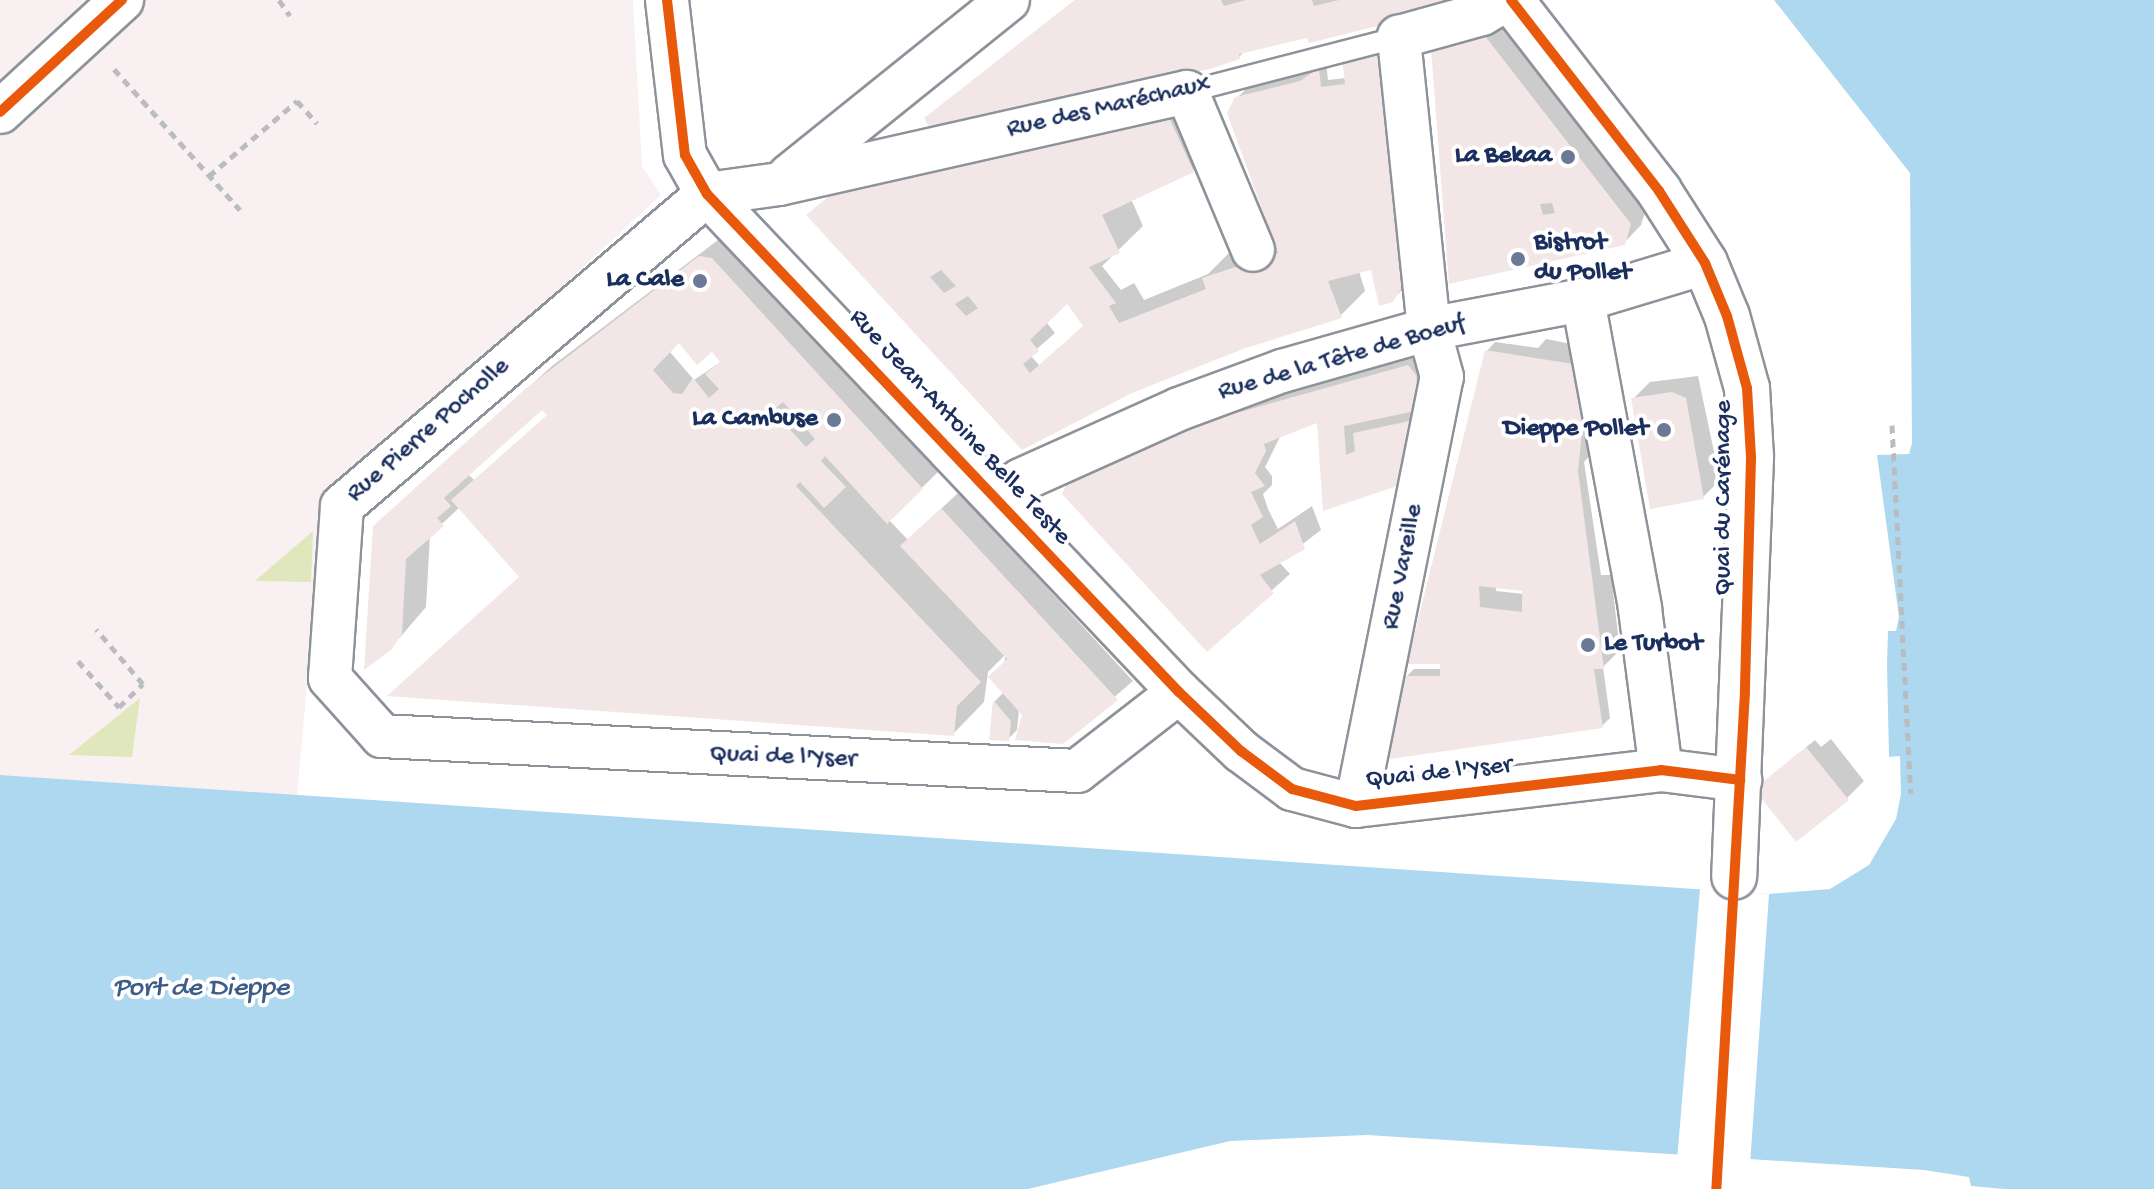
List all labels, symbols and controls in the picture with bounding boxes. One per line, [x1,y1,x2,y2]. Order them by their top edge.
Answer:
street label: Rue des Maréchaux [1004,69,1214,147]
place label: La Bekaa [1455,141,1552,173]
marker: La Bekaa [1559,148,1577,166]
place label: Bistrot du Pollet [1534,228,1631,290]
marker: Bistrot du Pollet [1509,250,1527,268]
place label: La Cale [606,265,684,297]
marker: La Cale [691,272,709,290]
street label: Rue Jean-Antoine Belle Teste [841,303,1077,553]
street label: Rue de la Tête de Boeuf [1215,309,1469,409]
street label: Rue Pierre Pocholle [341,352,517,510]
street label: Quai du Carénage [1709,400,1741,596]
place label: La Cambuse [692,404,818,436]
marker: La Cambuse [825,411,843,429]
place label: Dieppe Pollet [1504,414,1648,446]
marker: Dieppe Pollet [1655,421,1673,439]
street label: Rue Vareille [1377,501,1431,633]
place label: Le Turbot [1604,629,1702,661]
marker: Le Turbot [1579,636,1597,654]
street label: Quai de l'Yser [709,740,857,776]
street label: Quai de l'Yser [1364,751,1514,797]
water label: Port de Dieppe [113,972,289,1006]

